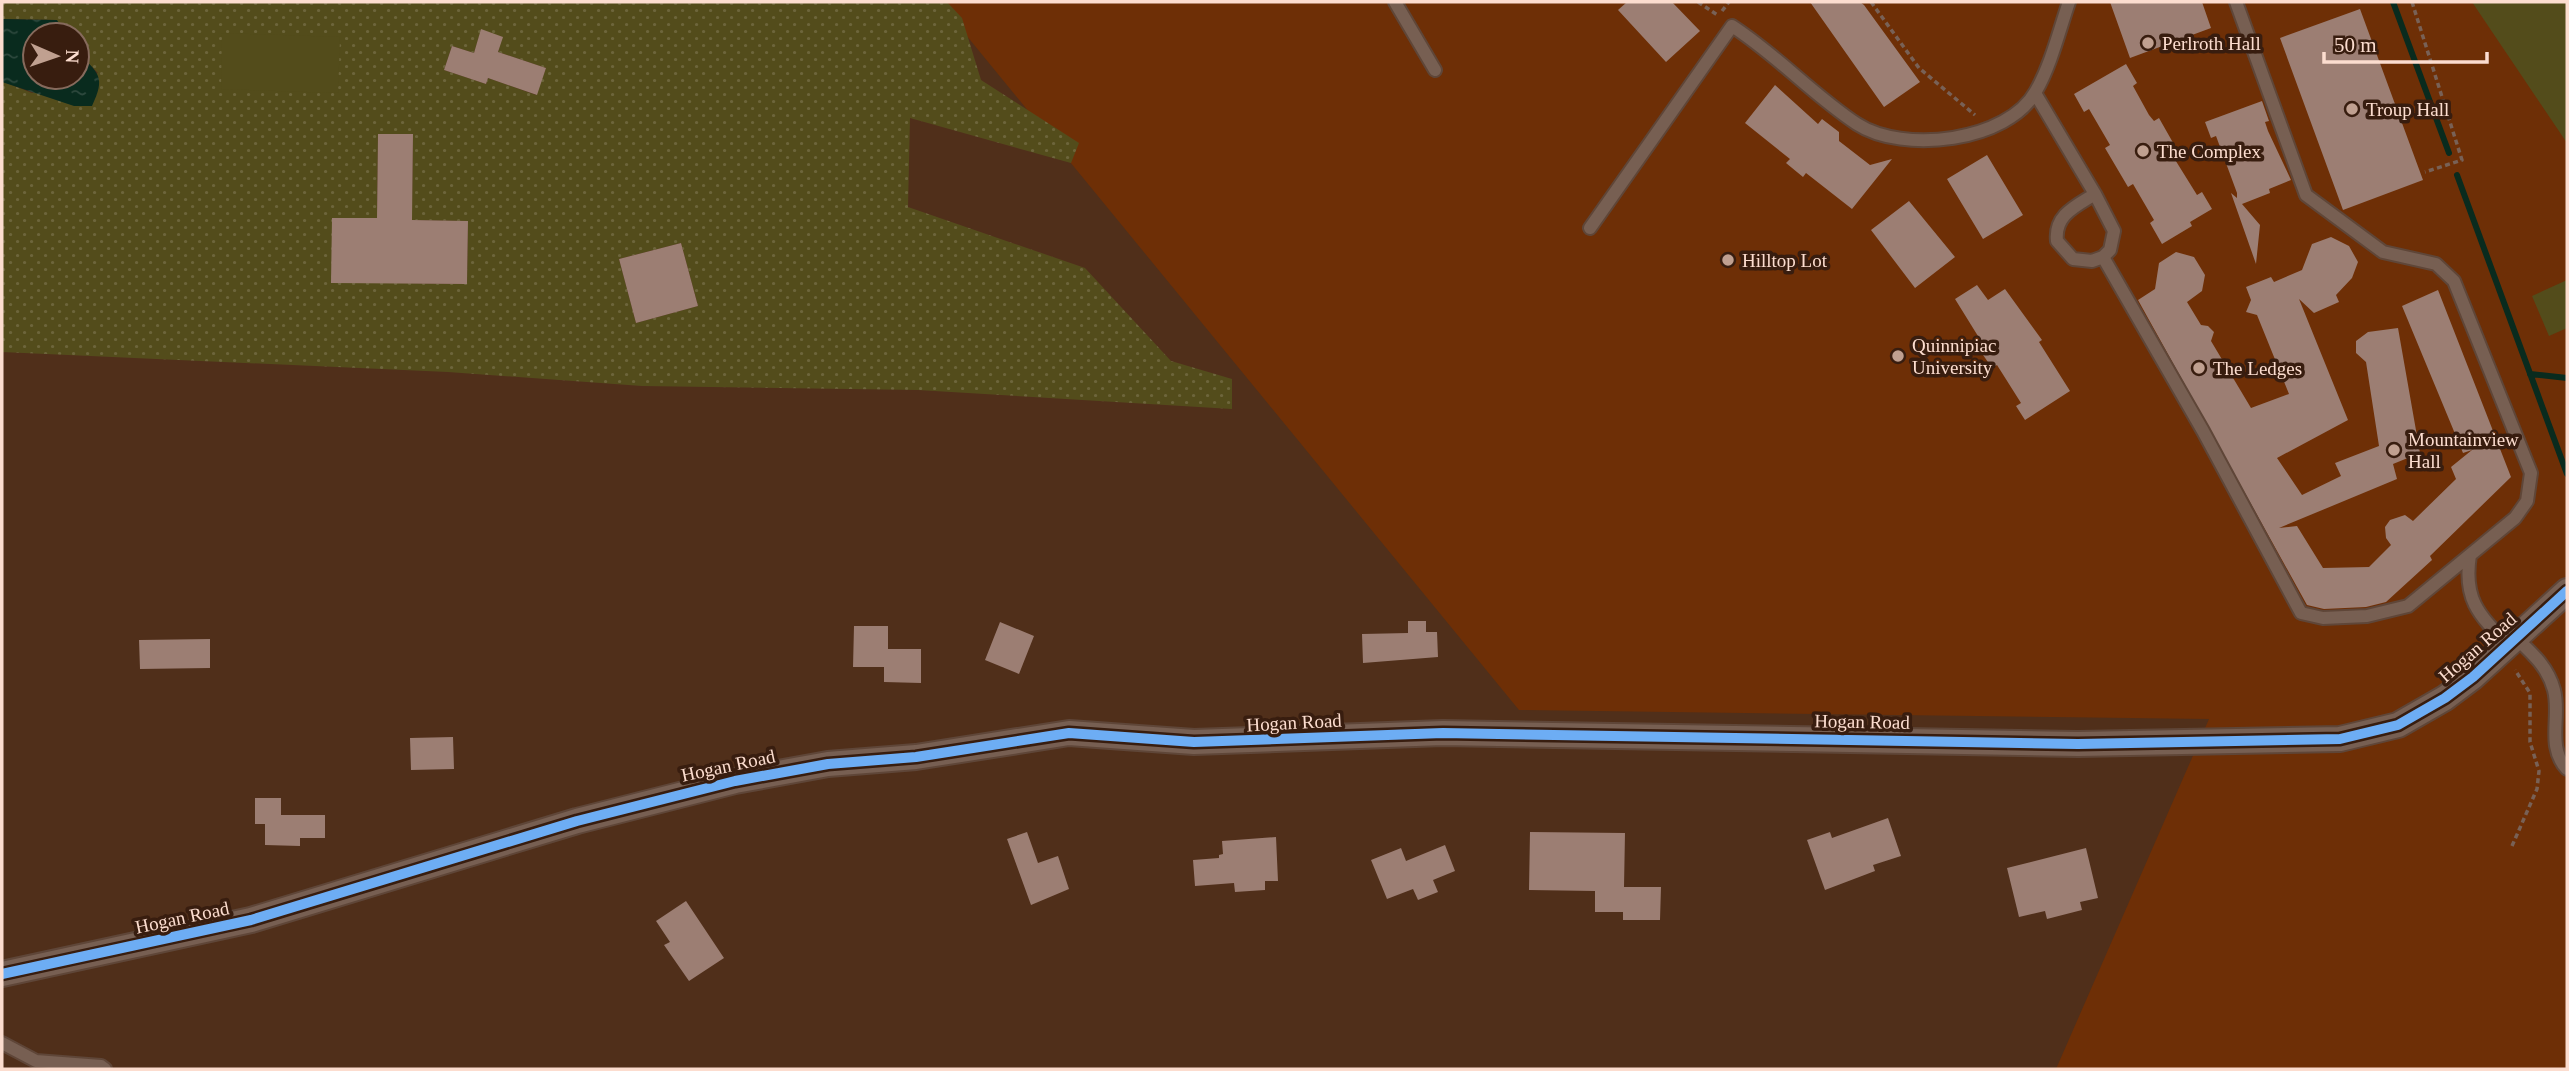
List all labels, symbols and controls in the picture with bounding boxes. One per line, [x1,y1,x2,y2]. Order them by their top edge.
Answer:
north arrow [21,21,91,91]
scale bar [2324,21,2487,65]
place label: Perlroth Hall [2162,33,2261,54]
text: 50 m [2334,33,2377,57]
marker: Perlroth Hall [2140,35,2156,51]
text: N [62,49,83,64]
place label: Troup Hall [2366,99,2449,120]
marker: Troup Hall [2344,101,2360,117]
place label: The Complex [2157,141,2261,162]
marker: The Complex [2135,143,2151,159]
place label: Hilltop Lot [1742,250,1828,271]
marker: Hilltop Lot [1720,252,1736,268]
place label: Quinnipiac University [1912,335,1996,378]
marker: Quinnipiac University [1890,348,1906,364]
place label: The Ledges [2213,358,2302,379]
marker: The Ledges [2191,360,2207,376]
place label: Mountainview Hall [2408,429,2519,472]
marker: Mountainview Hall [2386,442,2402,458]
street label: Hogan Road [2434,608,2521,687]
street label: Hogan Road [1246,709,1343,735]
street label: Hogan Road [1814,710,1910,733]
street label: Hogan Road [679,745,777,786]
street label: Hogan Road [133,897,231,938]

